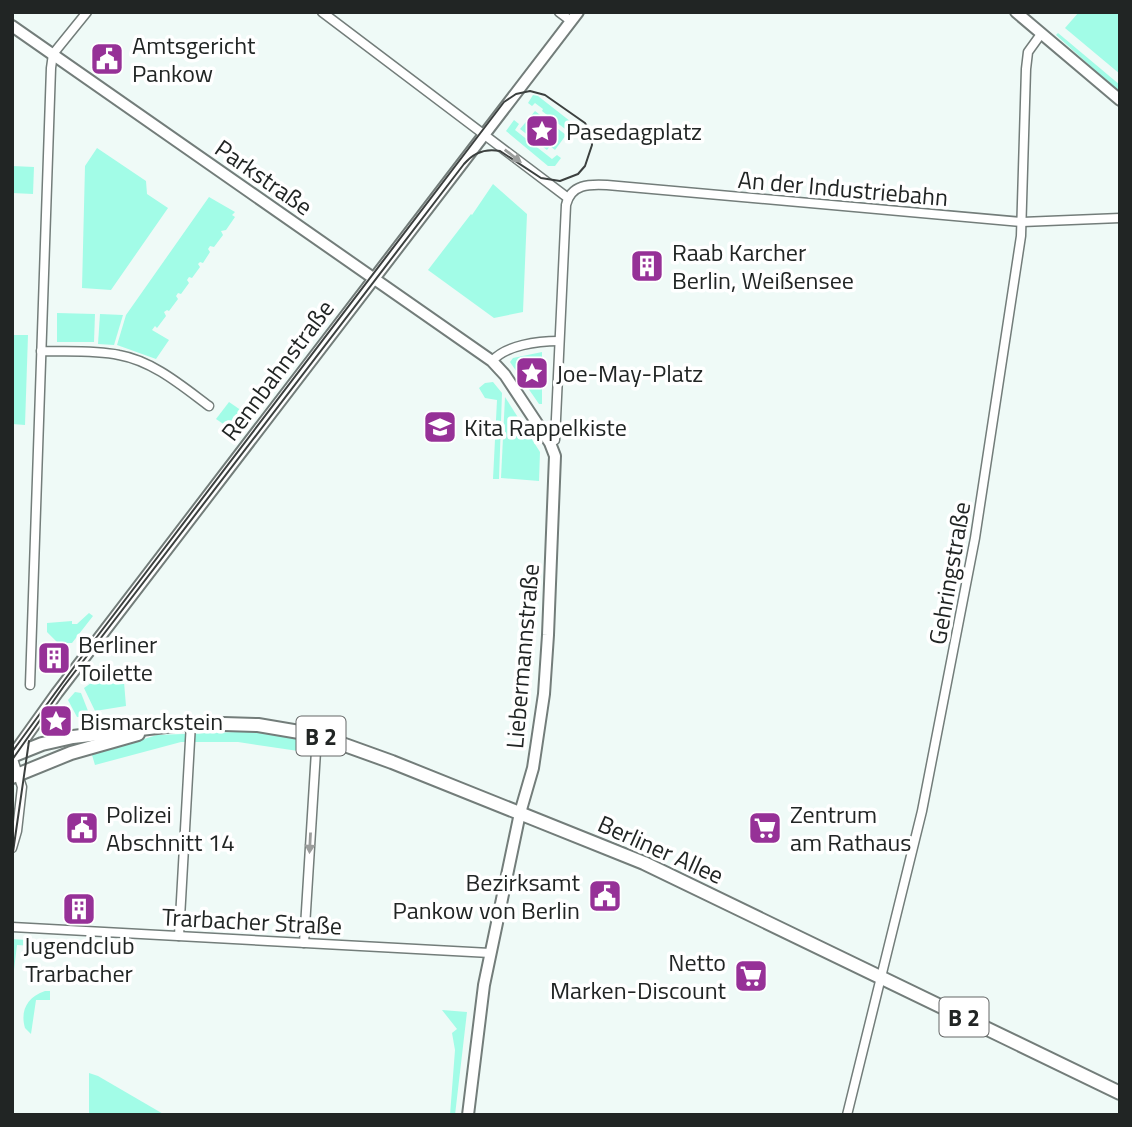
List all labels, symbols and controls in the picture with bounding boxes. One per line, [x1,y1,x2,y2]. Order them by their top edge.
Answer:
place label: Amtsgericht Pankow [132,27,256,91]
public building icon: Amtsgericht Pankow [88,40,126,78]
place icon: Pasedagplatz [523,112,561,150]
place label: Pasedagplatz [566,113,702,149]
street label: Parkstraße [208,130,320,224]
one-way arrow [504,148,522,162]
street label: An der Industriebahn [736,161,950,215]
place label: Raab Karcher Berlin, Weißensee [672,234,854,298]
building icon: Raab Karcher Berlin, Weißensee [628,247,666,285]
street label: Rennbahnstraße [212,292,342,448]
place icon: Joe-May-Platz [513,354,551,392]
place label: Joe-May-Platz [556,355,703,391]
school or university icon: Kita Rappelkiste [421,408,459,446]
place label: Kita Rappelkiste [464,409,627,445]
street label: Gehringstraße [919,499,979,647]
street label: Liebermannstraße [496,562,548,750]
place label: Berliner Toilette [78,626,157,690]
building icon: Berliner Toilette [35,639,73,677]
place icon: Bismarckstein [37,702,75,740]
place label: Bismarckstein [80,703,223,739]
road number: B 2 [296,716,346,756]
place label: Polizei Abschnitt 14 [106,796,235,860]
place label: Zentrum am Rathaus [790,796,911,860]
street label: Berliner Allee [592,805,730,893]
public building icon: Polizei Abschnitt 14 [63,809,101,847]
supermarket icon: Zentrum am Rathaus [746,809,784,847]
one-way arrow [304,832,315,854]
place label: Bezirksamt Pankow von Berlin [393,864,581,928]
public building icon: Bezirksamt Pankow von Berlin [586,877,624,915]
building icon: Jugendclub Trarbacher [60,890,98,928]
street label: Trarbacher Straße [161,898,343,944]
place label: Jugendclub Trarbacher [23,927,135,991]
place label: Netto Marken-Discount [550,944,727,1008]
supermarket icon: Netto Marken-Discount [732,957,770,995]
road number: B 2 [940,998,988,1036]

